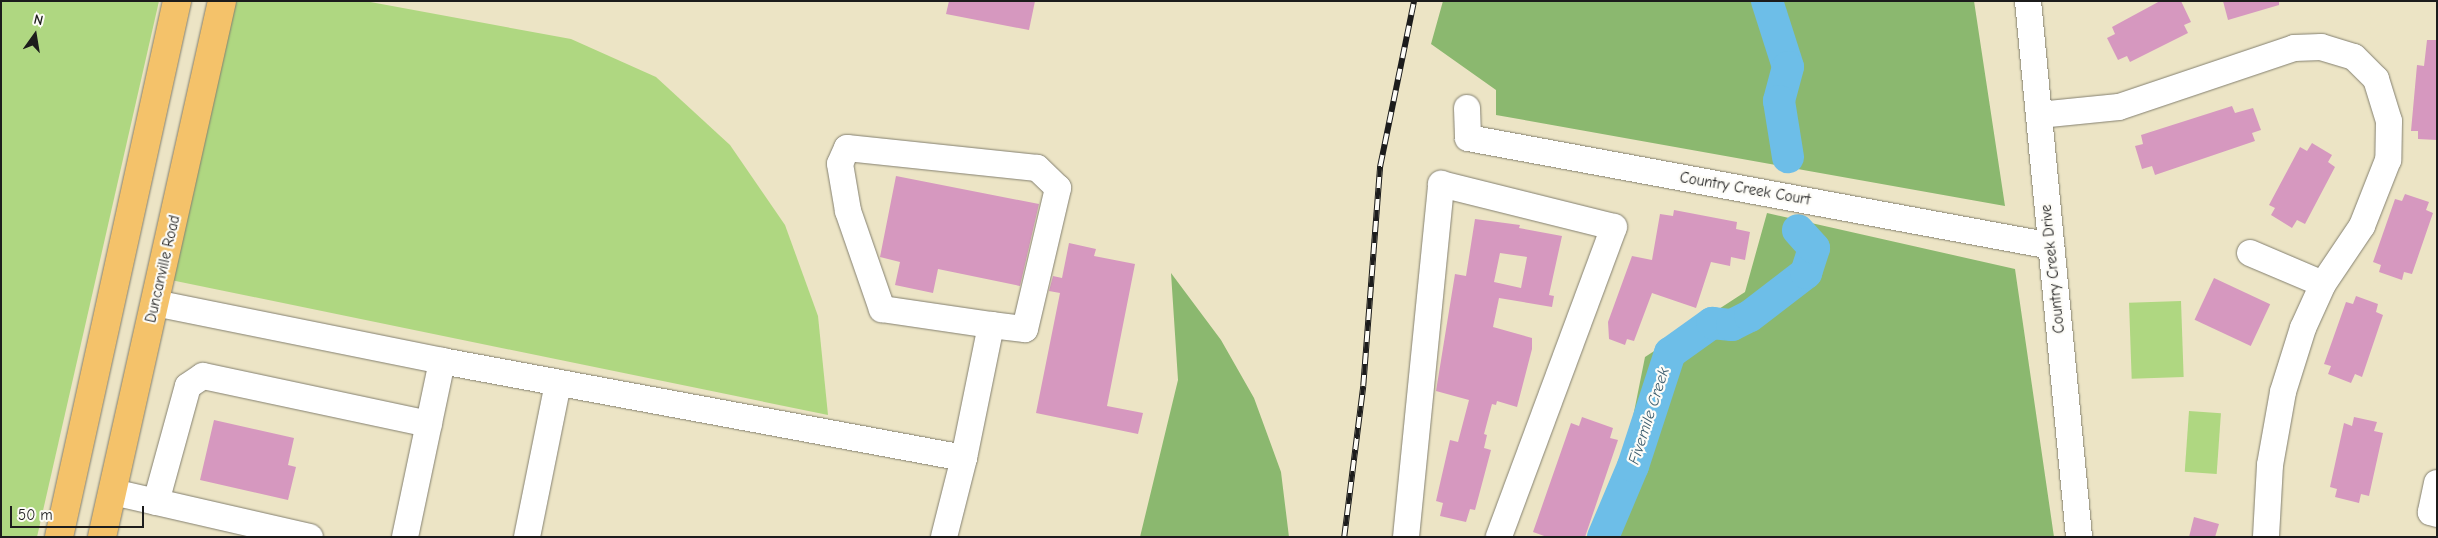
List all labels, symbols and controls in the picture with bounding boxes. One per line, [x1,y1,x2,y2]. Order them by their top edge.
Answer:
north arrow [10,10,60,60]
text: N [32,11,45,29]
street label: Country Creek Court [1678,169,1812,209]
street label: Country Creek Drive [2037,204,2069,334]
street label: Duncanville Road [142,213,184,325]
water label: Fivemile Creek [1624,365,1674,467]
scale bar [12,496,146,528]
text: 50 m [18,506,53,524]

